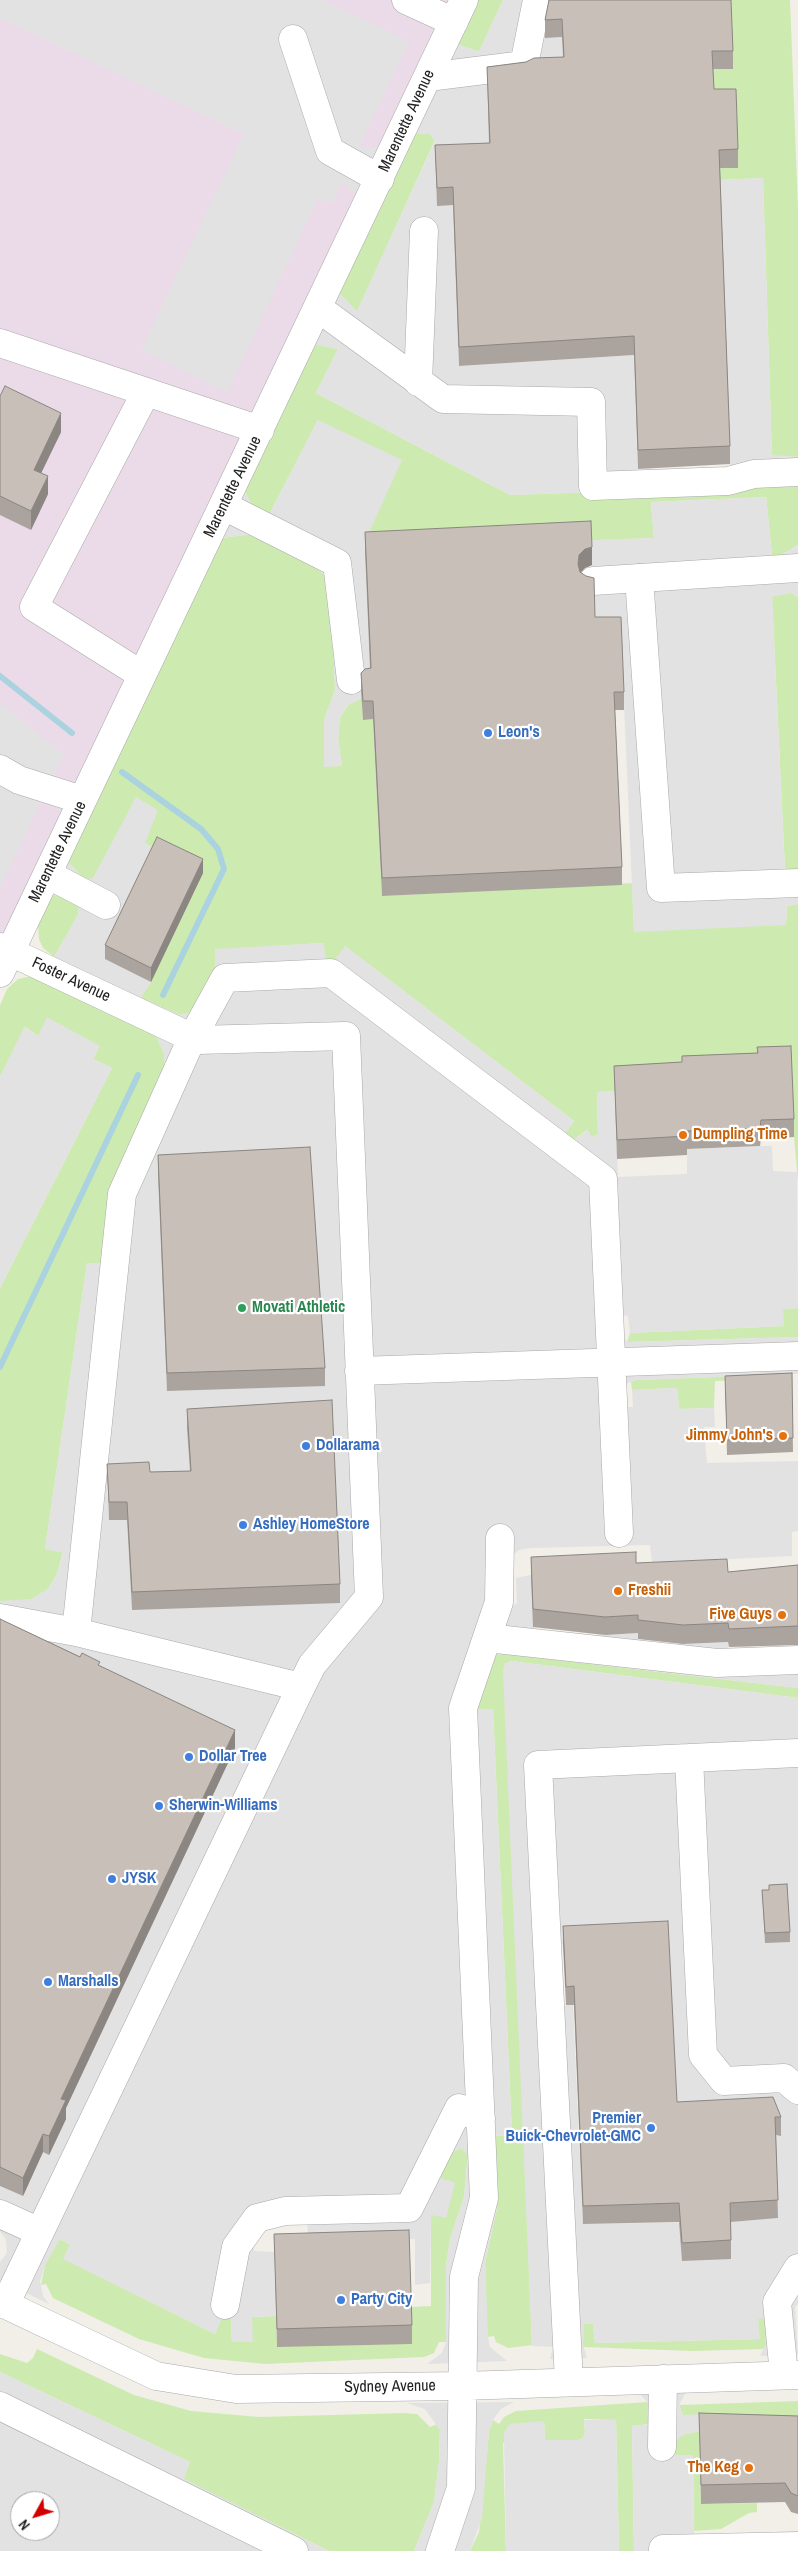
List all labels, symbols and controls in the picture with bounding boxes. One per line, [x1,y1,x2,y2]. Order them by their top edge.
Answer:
street label: Marentette Avenue [375,67,439,175]
street label: Marentette Avenue [200,433,266,541]
place label: Leon's [498,723,540,743]
marker: Leon's [482,727,494,739]
street label: Marentette Avenue [25,798,91,906]
street label: Foster Avenue [29,953,113,1007]
place label: Dumpling Time [693,1125,788,1145]
marker: Dumpling Time [677,1129,689,1141]
place label: Movati Athletic [252,1298,345,1318]
marker: Movati Athletic [236,1302,248,1314]
place label: Jimmy John's [686,1426,773,1446]
marker: Jimmy John's [777,1430,789,1442]
place label: Dollarama [316,1436,379,1456]
marker: Dollarama [300,1440,312,1452]
place label: Ashley HomeStore [253,1515,370,1535]
marker: Ashley HomeStore [237,1519,249,1531]
place label: Freshii [628,1581,671,1601]
marker: Freshii [612,1585,624,1597]
place label: Five Guys [709,1605,772,1625]
marker: Five Guys [776,1609,788,1621]
place label: Dollar Tree [199,1747,267,1767]
marker: Dollar Tree [183,1751,195,1763]
place label: Sherwin-Williams [169,1796,278,1816]
marker: Sherwin-Williams [153,1800,165,1812]
place label: JYSK [122,1869,156,1889]
marker: JYSK [106,1873,118,1885]
place label: Marshalls [58,1972,119,1992]
marker: Marshalls [42,1976,54,1988]
place label: Premier Buick-Chevrolet-GMC [505,2109,641,2147]
marker: Premier Buick-Chevrolet-GMC [645,2122,657,2134]
place label: Party City [351,2290,412,2310]
marker: Party City [335,2294,347,2306]
street label: Sydney Avenue [344,2377,436,2397]
place label: The Keg [687,2458,739,2478]
marker: The Keg [743,2462,755,2474]
north arrow [10,2491,60,2541]
text: N [15,2516,34,2534]

